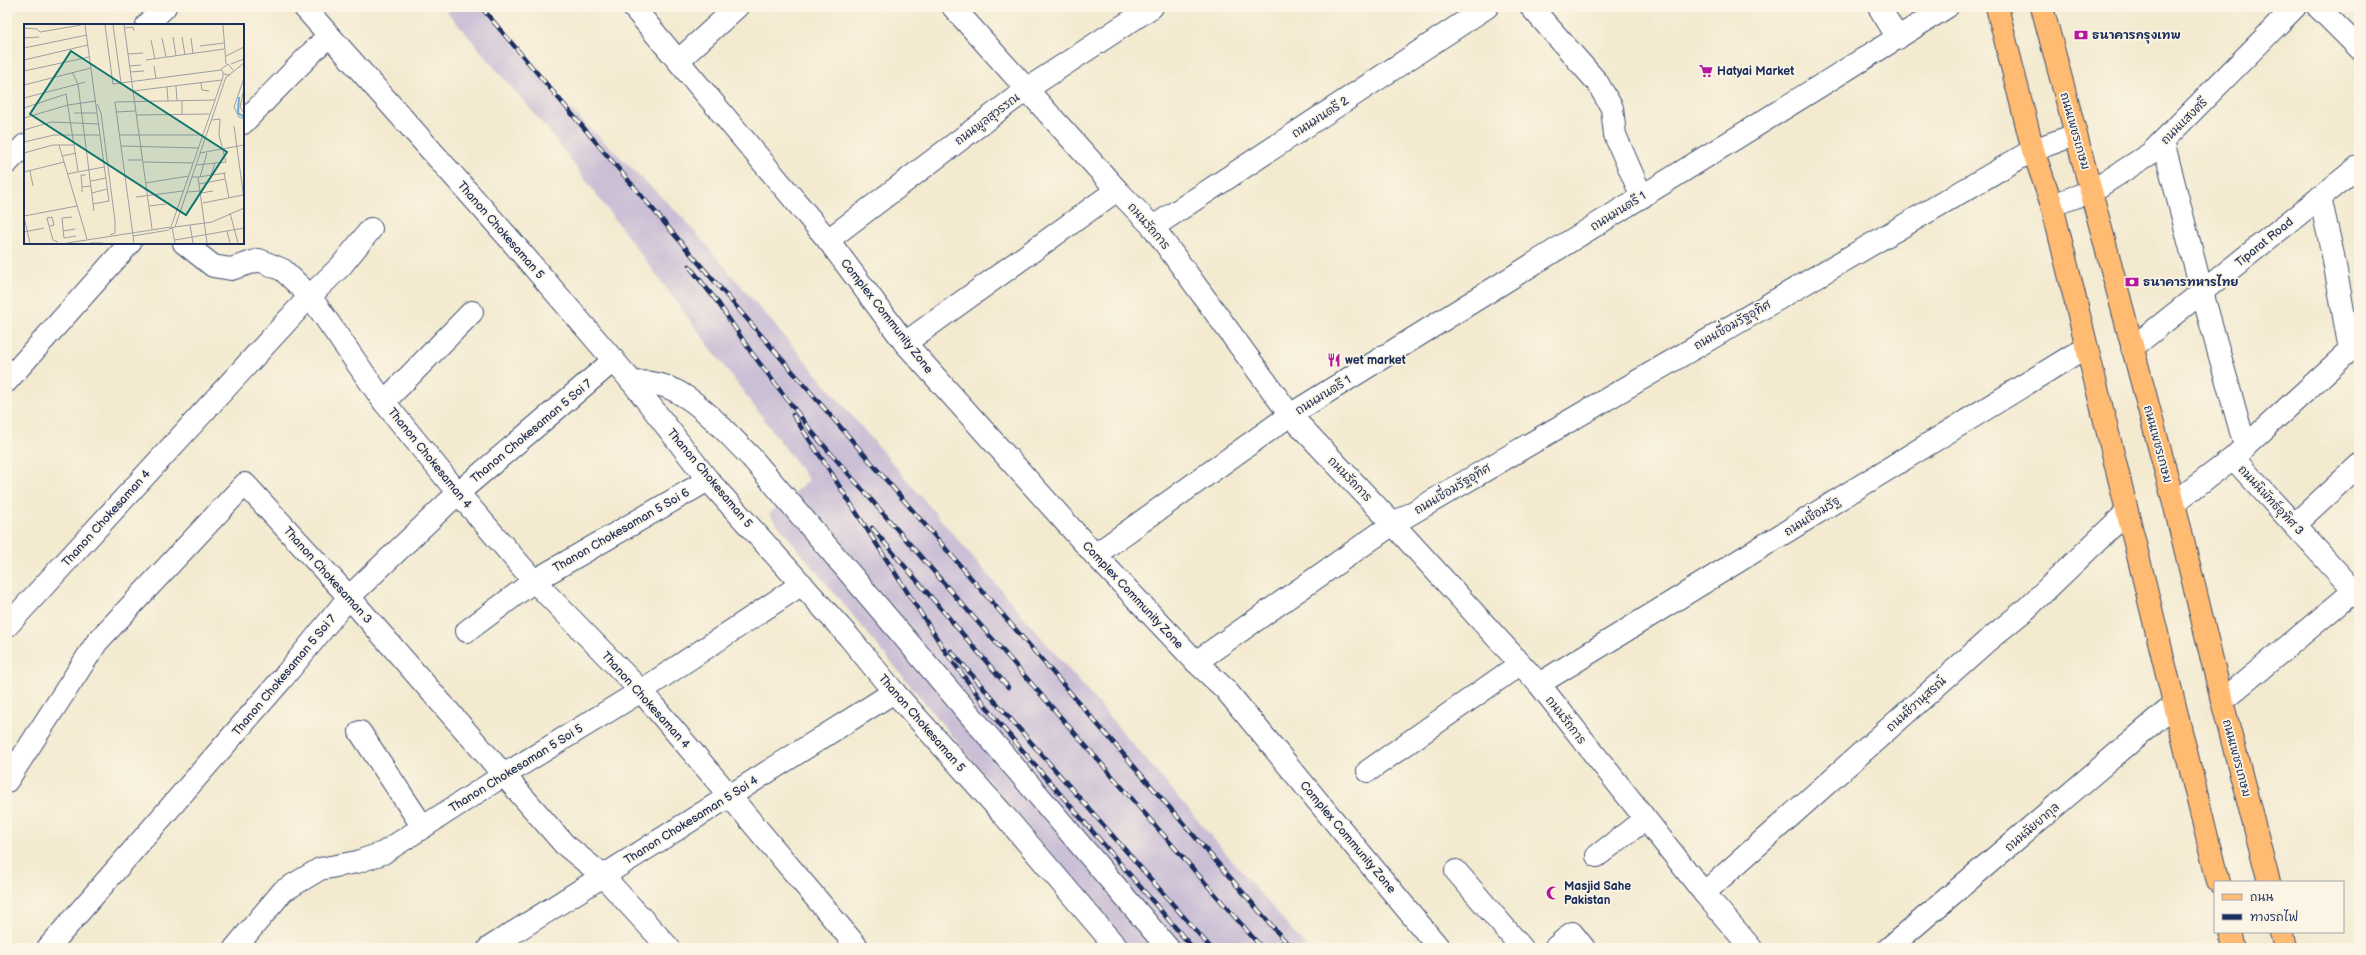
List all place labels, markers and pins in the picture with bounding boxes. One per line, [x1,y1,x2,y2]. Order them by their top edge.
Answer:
bank icon: ธนาคารกรุงเทพ [2073,27,2089,43]
place label: ธนาคารกรุงเทพ [2092,28,2181,44]
supermarket icon: Hatyai Market [1698,63,1714,79]
place label: Hatyai Market [1717,64,1794,79]
bank icon: ธนาคารทหารไทย [2124,274,2140,290]
place label: ธนาคารทหารไทย [2143,274,2239,290]
restaurant icon: wet market [1326,352,1342,368]
place label: wet market [1345,353,1406,368]
place label: Masjid Sahe Pakistan [1564,879,1631,908]
mosque icon: Masjid Sahe Pakistan [1545,885,1561,901]

